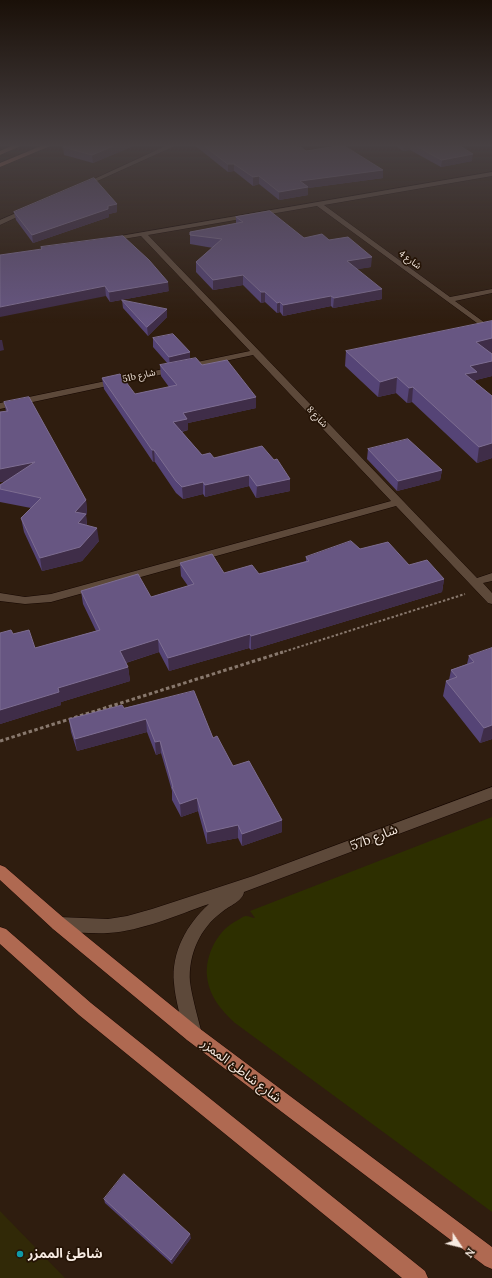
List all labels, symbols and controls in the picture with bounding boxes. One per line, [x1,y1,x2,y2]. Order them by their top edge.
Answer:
street label: شارع 4 [397,248,423,272]
street label: 51b شارع [122,367,156,385]
street label: شارع 8 [304,404,330,430]
street label: 57b شارع [348,822,400,854]
street label: شارع شاطئ الممزر [198,1036,284,1106]
north arrow [440,1226,480,1266]
text: N [462,1245,478,1260]
place label: شاطئ الممزر [28,1246,103,1262]
marker: شاطئ الممزر [15,1249,25,1259]

